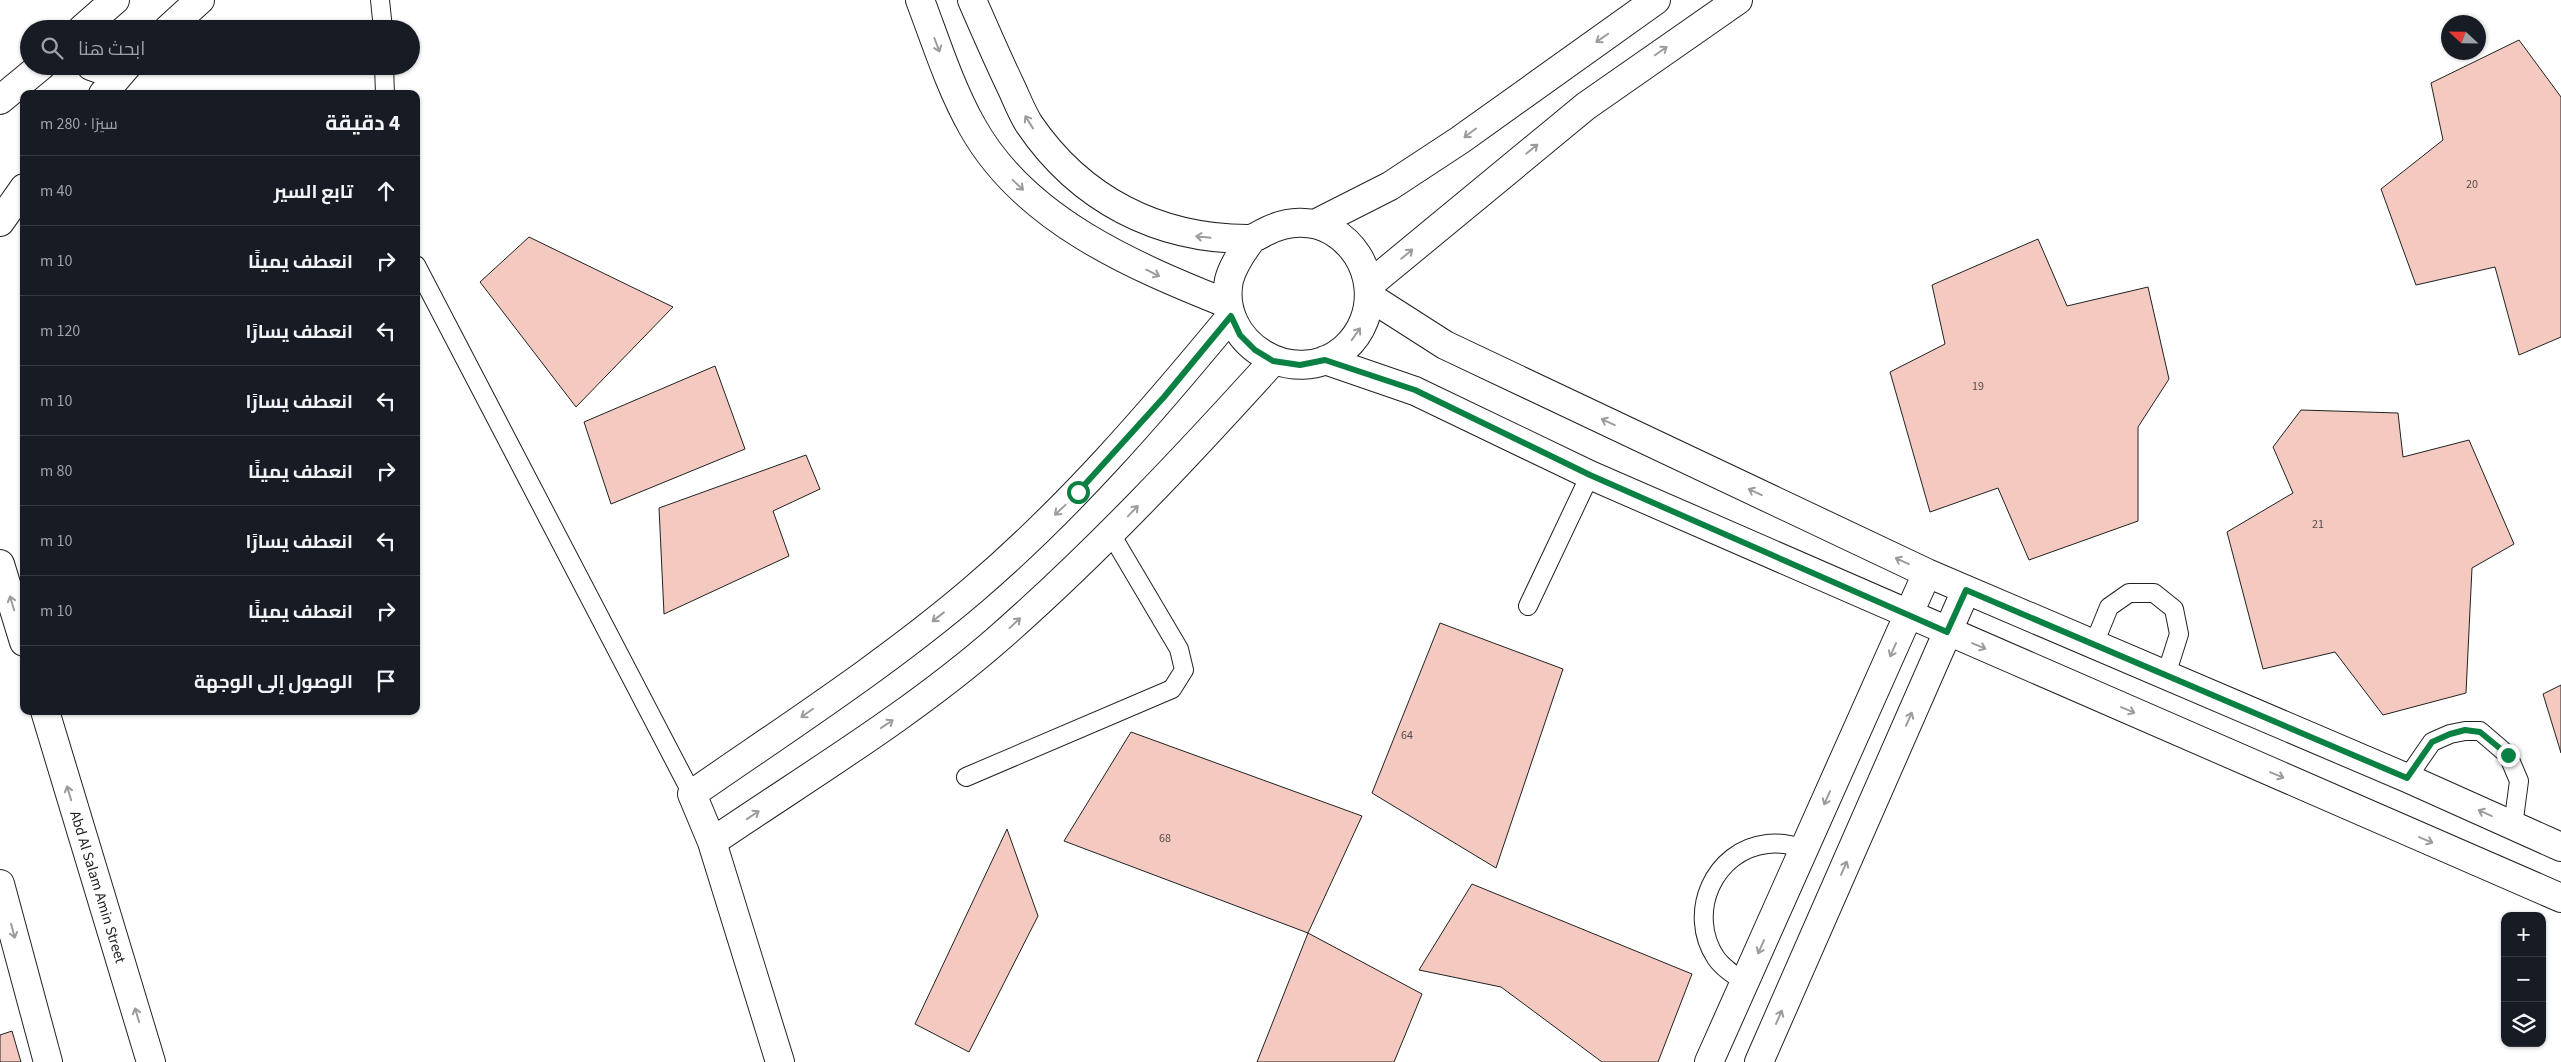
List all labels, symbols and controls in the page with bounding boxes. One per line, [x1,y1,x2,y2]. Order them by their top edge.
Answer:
north arrow [2441,15,2486,60]
search box [20,20,420,75]
one-way arrow [1595,33,1609,43]
icon: search [38,34,66,62]
text: ابحث هنا [78,36,145,63]
one-way arrow [934,38,943,53]
one-way arrow [1654,46,1668,56]
text: 4 دقيقة [325,108,400,138]
text: سيرًا · 280 m [40,113,118,135]
one-way arrow [1024,116,1034,130]
one-way arrow [1463,128,1477,138]
one-way arrow [1525,144,1538,155]
house number: 20 [2466,176,2478,193]
icon: ahead [372,177,400,205]
text: تابع السير [274,179,353,206]
one-way arrow [1011,179,1024,191]
text: 40 m [40,180,72,202]
one-way arrow [1195,232,1211,242]
icon: right [372,247,400,275]
one-way arrow [1400,248,1413,259]
text: انعطف يمينًا [248,249,353,276]
text: 10 m [40,250,72,272]
one-way arrow [1146,268,1161,278]
icon: left [372,317,400,345]
text: انعطف يسارًا [246,319,353,346]
text: 120 m [40,320,80,342]
one-way arrow [1352,327,1362,341]
house number: 19 [1972,378,1984,395]
icon: left [372,387,400,415]
text: انعطف يسارًا [246,389,353,416]
text: 10 m [40,390,72,412]
one-way arrow [1601,417,1616,426]
icon: right [372,457,400,485]
text: انعطف يمينًا [248,459,353,486]
text: 80 m [40,460,72,482]
route start [1067,481,1090,504]
one-way arrow [1748,486,1763,496]
one-way arrow [1053,504,1066,516]
one-way arrow [1127,505,1139,518]
house number: 21 [2312,516,2324,533]
icon: left [372,527,400,555]
text: انعطف يسارًا [246,529,353,556]
text: 10 m [40,530,72,552]
one-way arrow [1894,556,1909,566]
one-way arrow [6,595,16,611]
icon: right [372,597,400,625]
text: انعطف يمينًا [248,599,353,626]
text: 10 m [40,600,72,622]
one-way arrow [932,612,945,623]
one-way arrow [1009,617,1021,629]
one-way arrow [1971,641,1986,651]
one-way arrow [1887,642,1897,657]
icon: arrive [372,667,400,695]
text: الوصول إلى الوجهة [194,669,353,696]
one-way arrow [2120,706,2135,716]
one-way arrow [801,709,815,719]
one-way arrow [1904,712,1914,727]
one-way arrow [880,718,894,729]
house number: 64 [1401,727,1413,744]
route end [2497,744,2520,767]
one-way arrow [2269,771,2284,781]
one-way arrow [64,785,74,801]
one-way arrow [1821,790,1831,805]
one-way arrow [2477,807,2492,817]
street label: Abd Al Salam Amin Street [64,808,131,966]
one-way arrow [745,809,759,819]
house number: 68 [1159,830,1171,847]
one-way arrow [2418,835,2433,845]
one-way arrow [1839,861,1849,876]
map controls [2501,912,2546,1047]
button: + [2501,912,2546,957]
one-way arrow [8,923,18,939]
one-way arrow [1755,939,1765,954]
button: − [2501,957,2546,1002]
button: layers [2501,1002,2546,1047]
one-way arrow [131,1008,141,1024]
one-way arrow [1774,1010,1784,1025]

